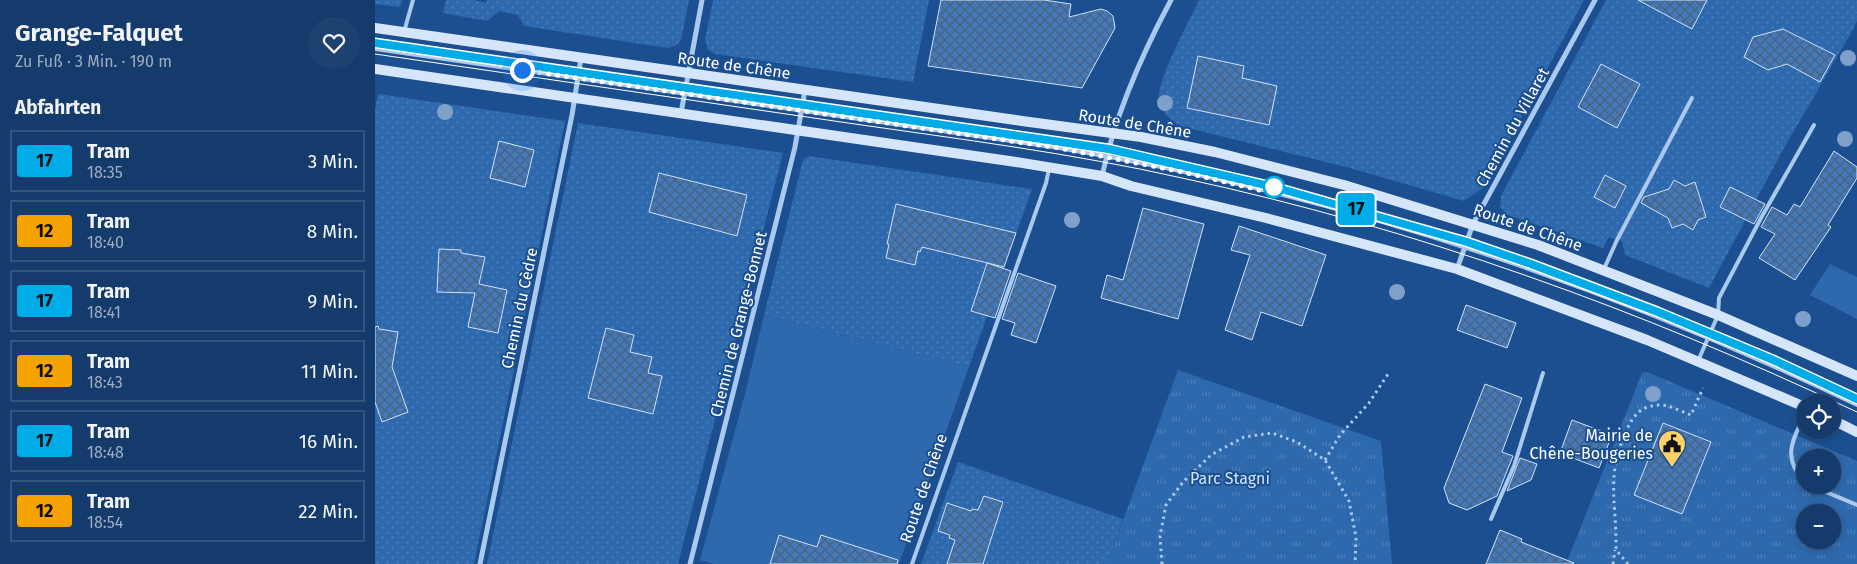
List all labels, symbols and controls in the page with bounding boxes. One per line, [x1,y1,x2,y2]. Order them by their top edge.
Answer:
button: heart [308,17,360,69]
text: Grange-Falquet [15,19,183,47]
street label: Route de Chêne [676,48,792,83]
text: Zu Fuß · 3 Min. · 190 m [15,52,172,71]
your location [510,58,535,83]
street label: Chemin du Villaret [1472,64,1553,190]
text: Abfahrten [15,96,101,119]
street label: Route de Chêne [1077,105,1193,142]
text: Tram [87,140,130,163]
text: 17 [36,150,53,172]
text: 3 Min. [308,150,358,173]
text: 18:35 [87,163,123,182]
unlabelled marker [1263,176,1285,198]
line badge: 17 [1333,193,1379,225]
text: 17 [1348,198,1364,220]
street label: Route de Chêne [1471,200,1585,255]
text: Tram [87,210,130,233]
text: 12 [36,220,53,242]
text: 8 Min. [307,220,358,243]
street label: Chemin de Grange-Bonnet [706,229,771,419]
text: 18:40 [87,233,124,252]
street label: Chemin du Cèdre [497,246,542,370]
text: Tram [87,280,130,303]
text: 17 [36,290,53,312]
text: 9 Min. [307,290,358,313]
text: 18:41 [87,303,121,322]
text: Tram [87,350,130,373]
text: 12 [36,360,53,382]
text: 11 Min. [301,360,358,383]
text: 18:43 [87,373,123,392]
map controls [1796,394,1841,549]
button: locate [1796,394,1841,439]
text: Tram [87,420,130,443]
place label: Mairie de Chêne-Bougeries [1530,426,1653,463]
public building icon: Mairie de Chêne-Bougeries [1657,429,1687,468]
text: 17 [36,430,53,452]
text: 16 Min. [299,430,358,453]
street label: Route de Chêne [896,431,951,545]
text: 18:48 [87,443,124,462]
button: + [1796,449,1841,494]
park label: Parc Stagni [1190,469,1270,488]
text: Tram [87,490,130,513]
text: 12 [36,500,53,522]
text: 22 Min. [298,500,358,523]
button: − [1796,504,1841,549]
text: 18:54 [87,513,123,532]

